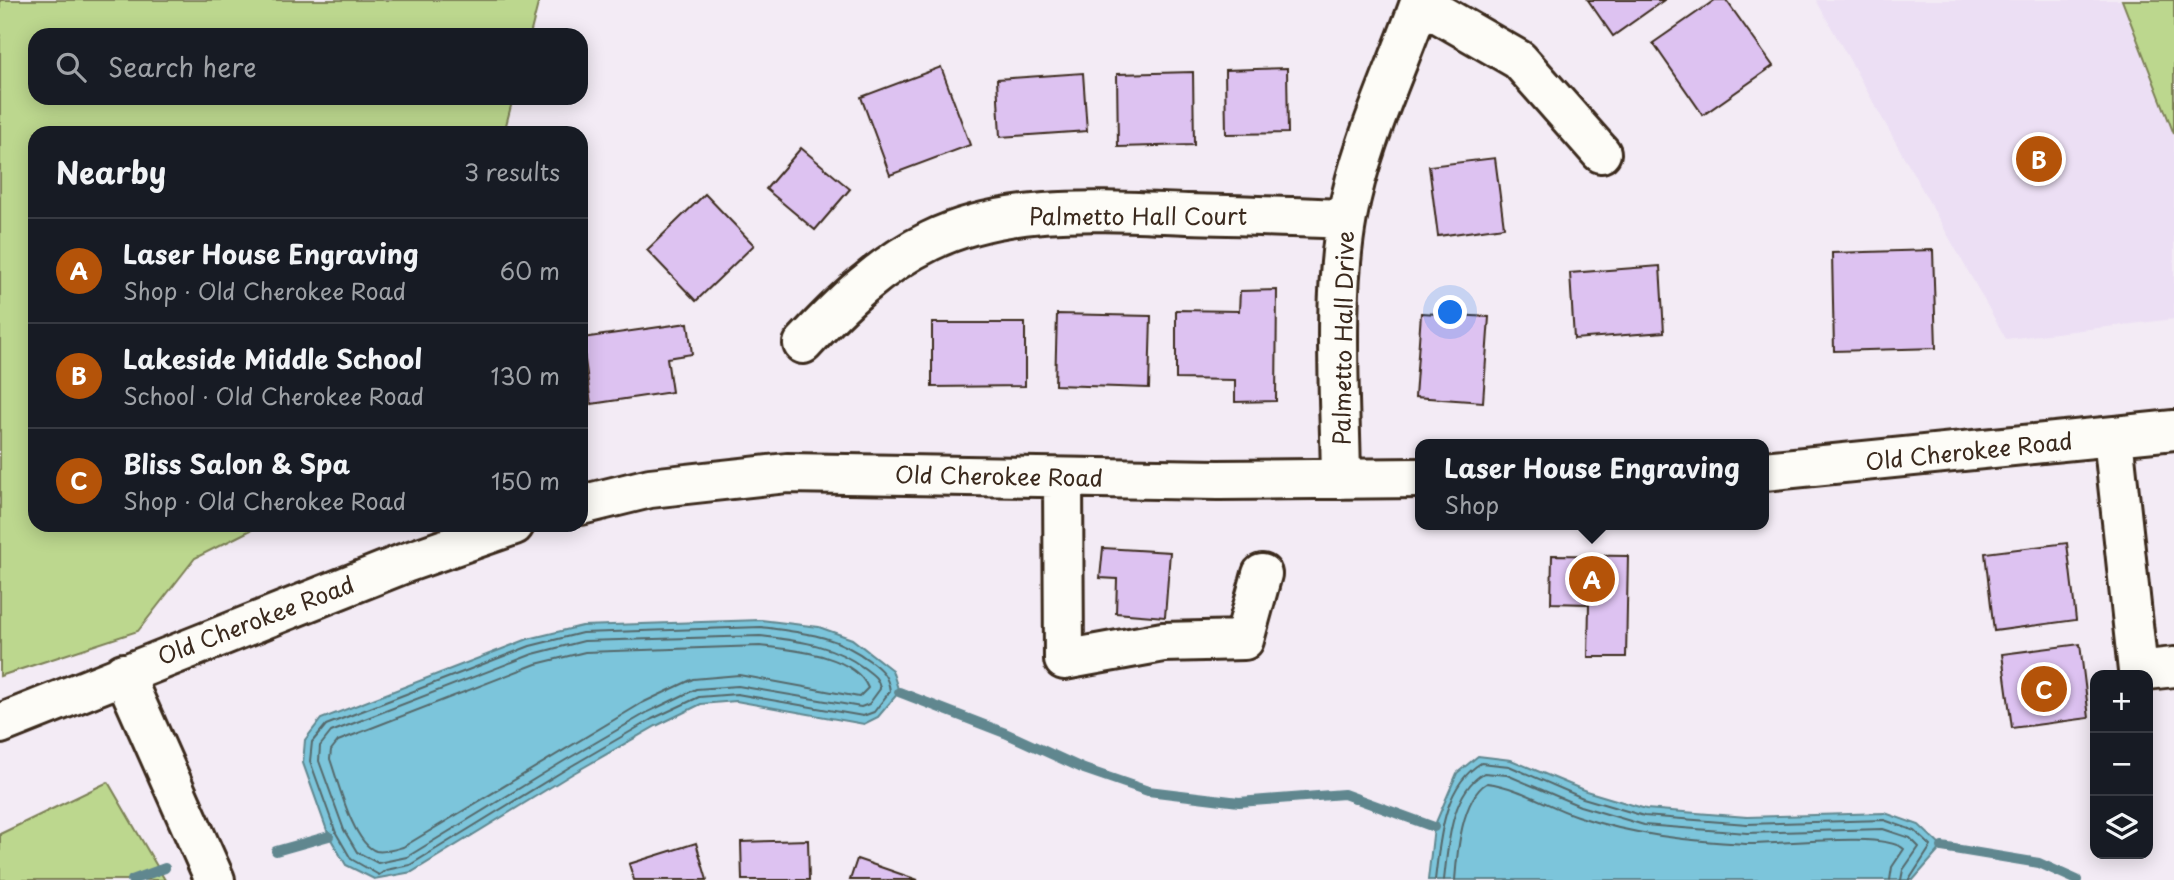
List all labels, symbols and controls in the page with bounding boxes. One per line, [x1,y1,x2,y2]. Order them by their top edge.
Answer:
search box [28,28,588,105]
text: Search here [108,47,257,86]
icon: search [52,48,90,86]
pin: B [2016,133,2062,185]
text: Nearby [56,149,166,194]
text: 3 results [464,154,560,189]
street label: Palmetto Hall Court [1029,198,1247,233]
street label: Palmetto Hall Drive [1323,231,1362,445]
text: Laser House Engraving [123,234,419,273]
text: A [70,253,88,288]
text: 60 m [500,253,560,288]
text: Shop · Old Cherokee Road [123,273,406,308]
your location [1433,295,1467,329]
text: Lakeside Middle School [123,339,422,378]
text: B [71,358,87,393]
text: 130 m [490,358,560,393]
text: School · Old Cherokee Road [123,378,424,413]
street label: Old Cherokee Road [1863,422,2074,479]
popup [1415,439,1769,530]
text: Bliss Salon & Spa [123,444,350,483]
text: Laser House Engraving [1444,448,1740,487]
street label: Old Cherokee Road [895,456,1103,495]
text: C [70,463,88,498]
text: 150 m [491,463,560,498]
text: Shop · Old Cherokee Road [123,483,406,518]
text: Shop [1444,487,1499,522]
pin: A [1569,553,1615,605]
street label: Old Cherokee Road [152,566,359,673]
pin: C [2021,663,2067,715]
map controls [2090,670,2153,859]
button: + [2090,670,2153,733]
button: − [2090,733,2153,796]
button: layers [2090,796,2153,859]

